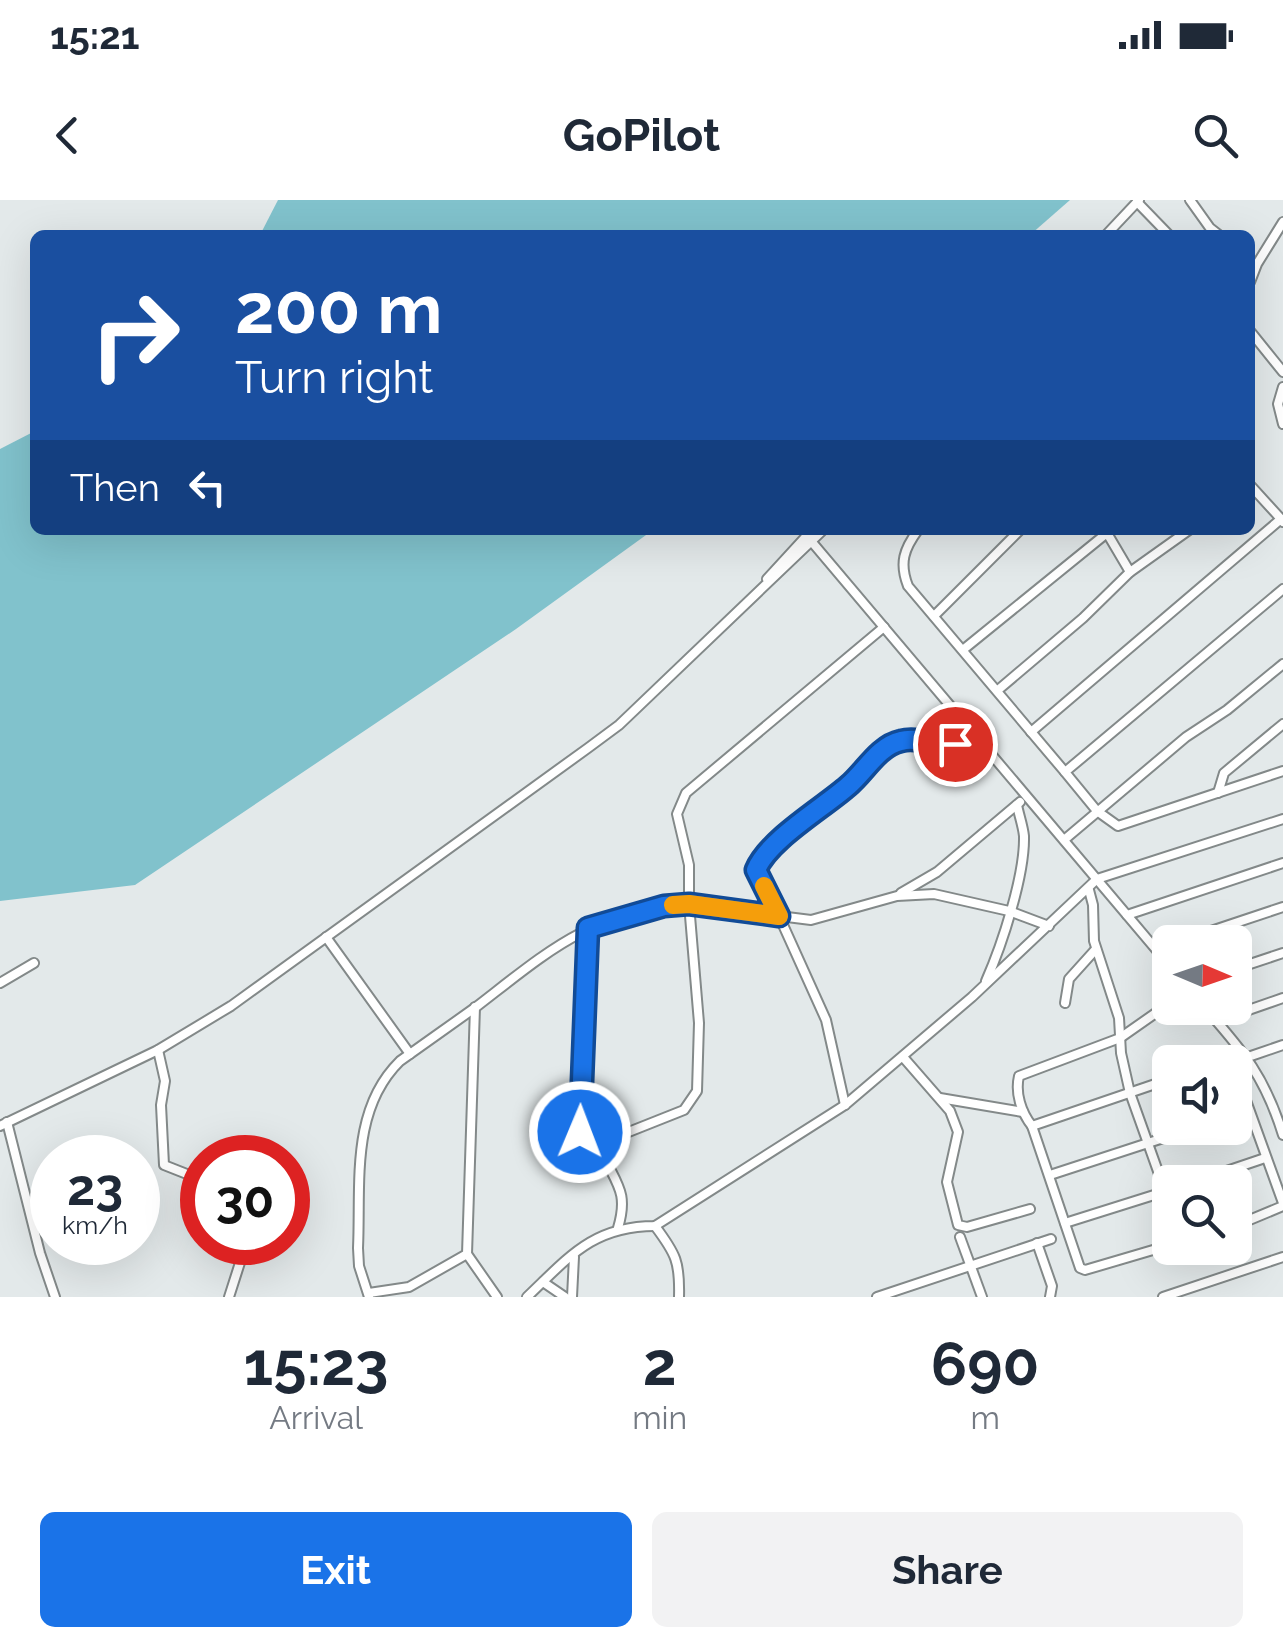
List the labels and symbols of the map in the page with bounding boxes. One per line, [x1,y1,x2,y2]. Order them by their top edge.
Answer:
pin [913,702,998,787]
north arrow [1152,925,1252,1025]
position arrow [528,1080,632,1184]
speed limit sign: 30 [180,1135,310,1265]

